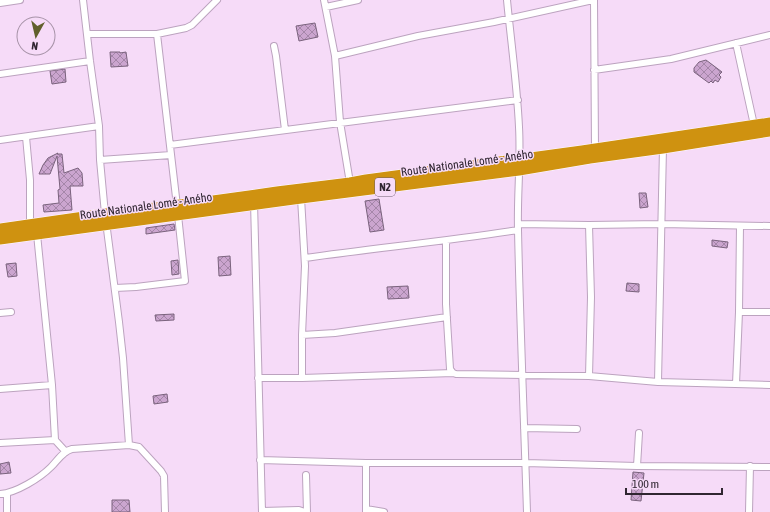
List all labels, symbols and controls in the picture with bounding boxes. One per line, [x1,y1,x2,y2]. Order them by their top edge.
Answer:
north arrow [16,16,56,56]
text: N [31,40,39,52]
street label: Route Nationale Lomé - Aného [400,147,534,179]
road number: N2 [375,178,395,196]
street label: Route Nationale Lomé - Aného [79,190,213,222]
scale bar [626,470,722,496]
text: 100 m [632,477,659,491]

